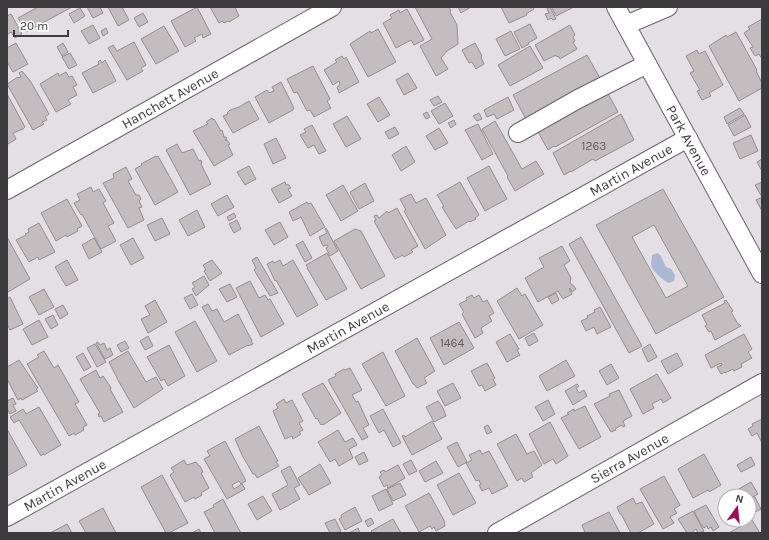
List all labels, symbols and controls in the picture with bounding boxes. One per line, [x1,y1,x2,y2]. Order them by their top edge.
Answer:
scale bar [14,12,68,38]
text: 20 m [20,19,48,33]
street label: Hanchett Avenue [119,64,221,132]
street label: Park Avenue [663,102,715,179]
house number: 1263 [582,139,606,153]
street label: Martin Avenue [587,140,675,200]
street label: Martin Avenue [303,298,392,357]
house number: 1464 [440,336,464,350]
street label: Sierra Avenue [587,429,671,487]
street label: Martin Avenue [20,455,109,515]
north arrow [717,488,757,528]
text: N [734,492,745,506]

